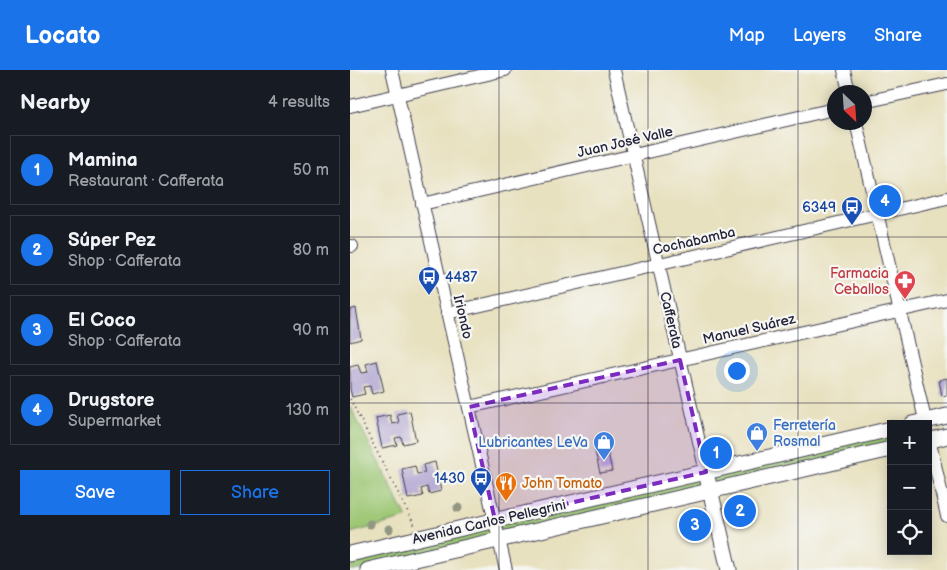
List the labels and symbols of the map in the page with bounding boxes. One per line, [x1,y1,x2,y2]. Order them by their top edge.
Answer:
north arrow [827,85,872,130]
street label: Juan José Valle [576,123,674,161]
pin: 4 [869,182,901,220]
bus stop icon: 6349 [840,195,864,226]
place label: 6349 [802,199,836,216]
street label: Cochabamba [651,223,737,259]
bus stop icon: 4487 [417,265,441,296]
place label: Farmacia Ceballos [830,265,889,298]
place label: 4487 [445,269,477,286]
pharmacy icon: Farmacia Ceballos [893,269,917,300]
street label: Cafferata [656,290,686,350]
street label: Iriondo [450,293,476,341]
street label: Manuel Suárez [701,310,797,348]
your location [724,358,750,384]
place label: Ferretería Rosmal [773,417,836,450]
shop icon: Ferretería Rosmal [745,421,769,452]
shop icon: Lubricantes LeVa [592,430,616,461]
place label: Lubricantes LeVa [478,434,588,451]
pin: 1 [700,434,732,472]
bus stop icon: 1430 [469,466,493,497]
place label: 1430 [434,470,465,487]
restaurant icon: John Tomato [494,471,518,502]
place label: John Tomato [522,475,602,492]
pin: 2 [724,492,756,530]
street label: Avenida Carlos Pellegrini [411,496,567,548]
pin: 3 [679,506,711,544]

